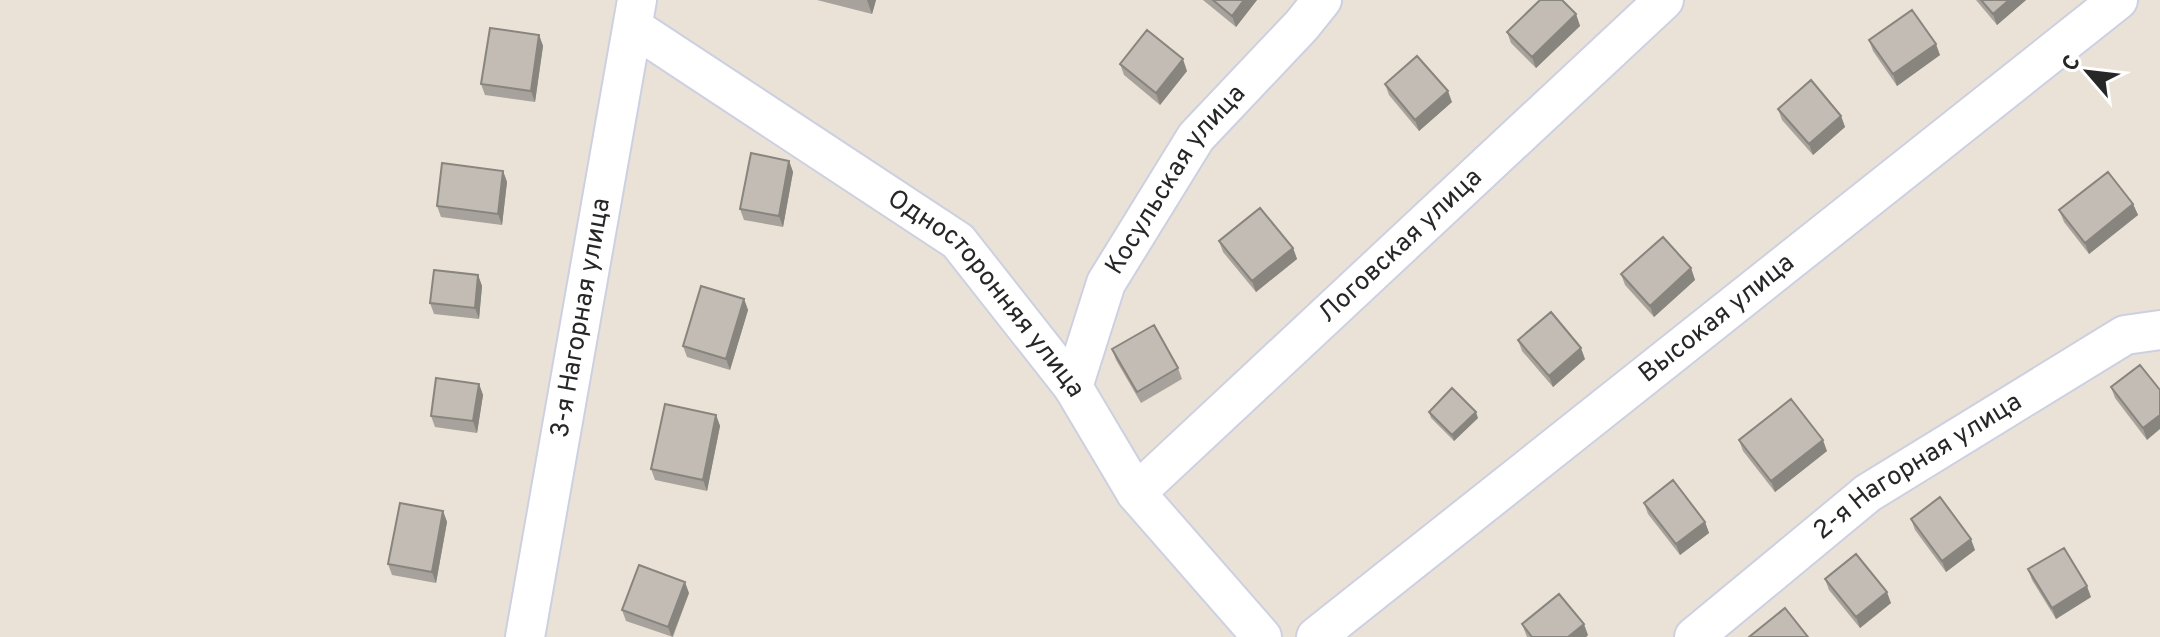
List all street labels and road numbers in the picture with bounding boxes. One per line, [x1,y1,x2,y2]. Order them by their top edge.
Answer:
street label: Косульская улица [1099,78,1253,281]
street label: Логовская улица [1312,161,1490,331]
street label: Односторонняя улица [881,182,1092,404]
street label: 3-я Нагорная улица [544,195,618,440]
street label: Высокая улица [1633,247,1801,390]
street label: 2-я Нагорная улица [1807,386,2028,548]

